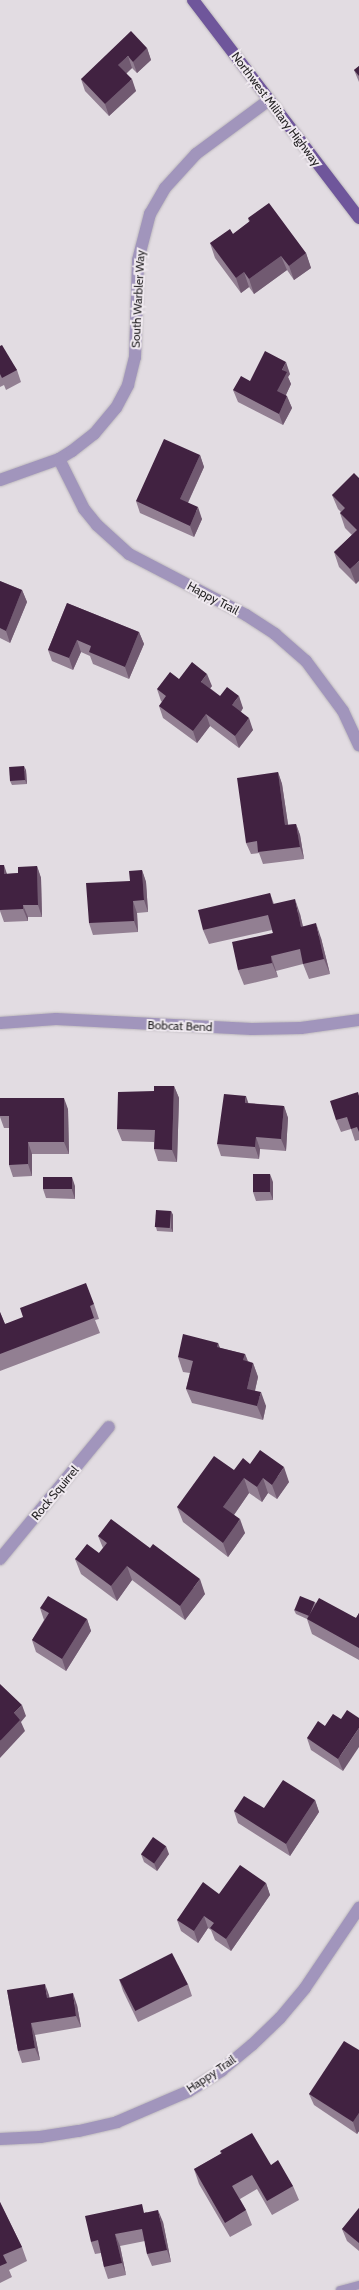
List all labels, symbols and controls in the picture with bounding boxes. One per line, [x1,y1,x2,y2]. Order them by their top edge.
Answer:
street label: Northwest Military Highway [228,49,324,169]
street label: South Warbler Way [128,250,148,348]
street label: Happy Trail [185,578,241,618]
street label: Bobcat Bend [147,1018,213,1034]
street label: Rock Squirrel [28,1463,82,1523]
street label: Happy Trail [184,2052,238,2096]

